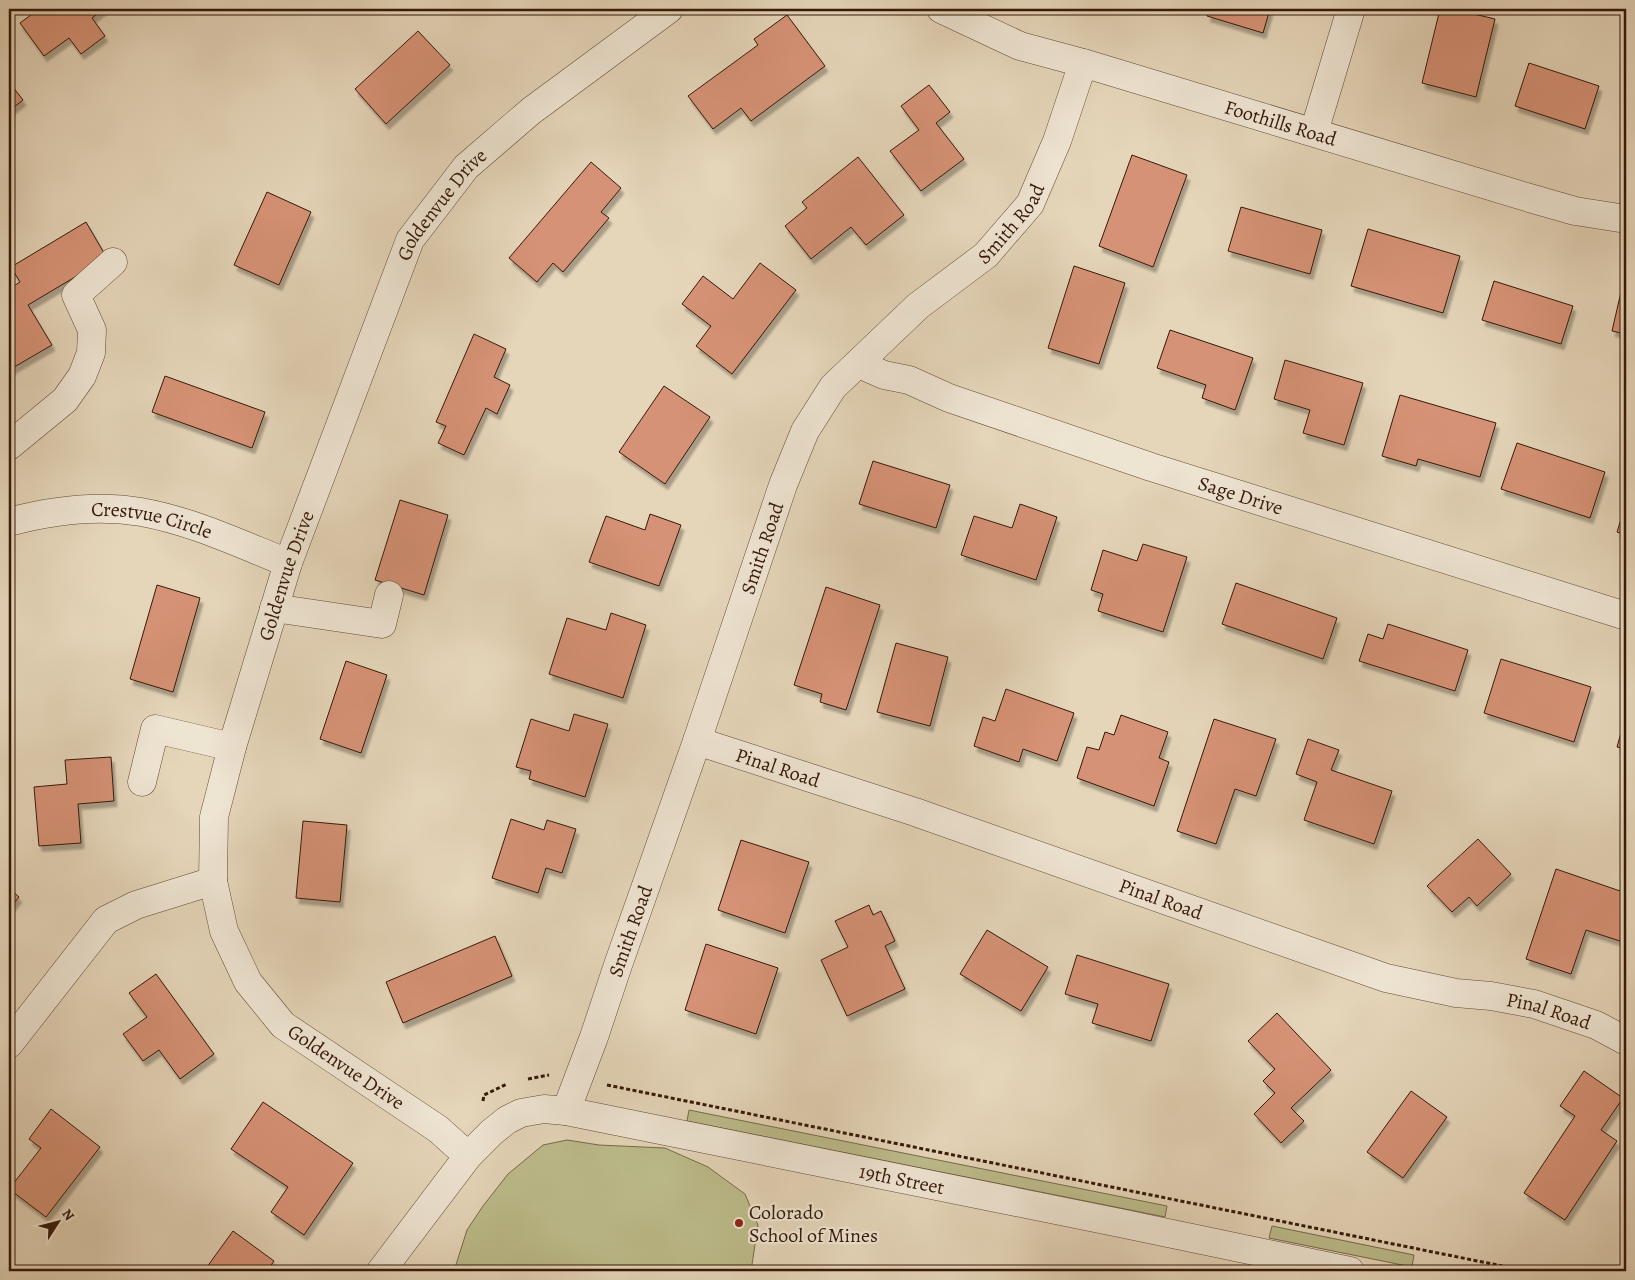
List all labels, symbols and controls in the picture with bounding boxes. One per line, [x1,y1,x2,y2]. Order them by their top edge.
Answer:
street label: Foothills Road [1221,93,1340,152]
street label: Goldenvue Drive [390,142,492,264]
street label: Smith Road [972,179,1051,270]
street label: Sage Drive [1195,469,1286,521]
street label: Crestvue Circle [91,495,216,545]
street label: Smith Road [734,498,790,598]
street label: Goldenvue Drive [252,507,320,644]
street label: Pinal Road [732,741,824,794]
street label: Pinal Road [1115,871,1207,926]
street label: Smith Road [601,881,659,980]
street label: Pinal Road [1504,986,1595,1036]
street label: Goldenvue Drive [282,1018,410,1116]
street label: 19th Street [857,1157,947,1201]
north arrow [32,1198,82,1248]
place label: Colorado School of Mines [749,1199,878,1249]
text: N [57,1205,79,1224]
marker: Colorado School of Mines [733,1217,745,1229]

